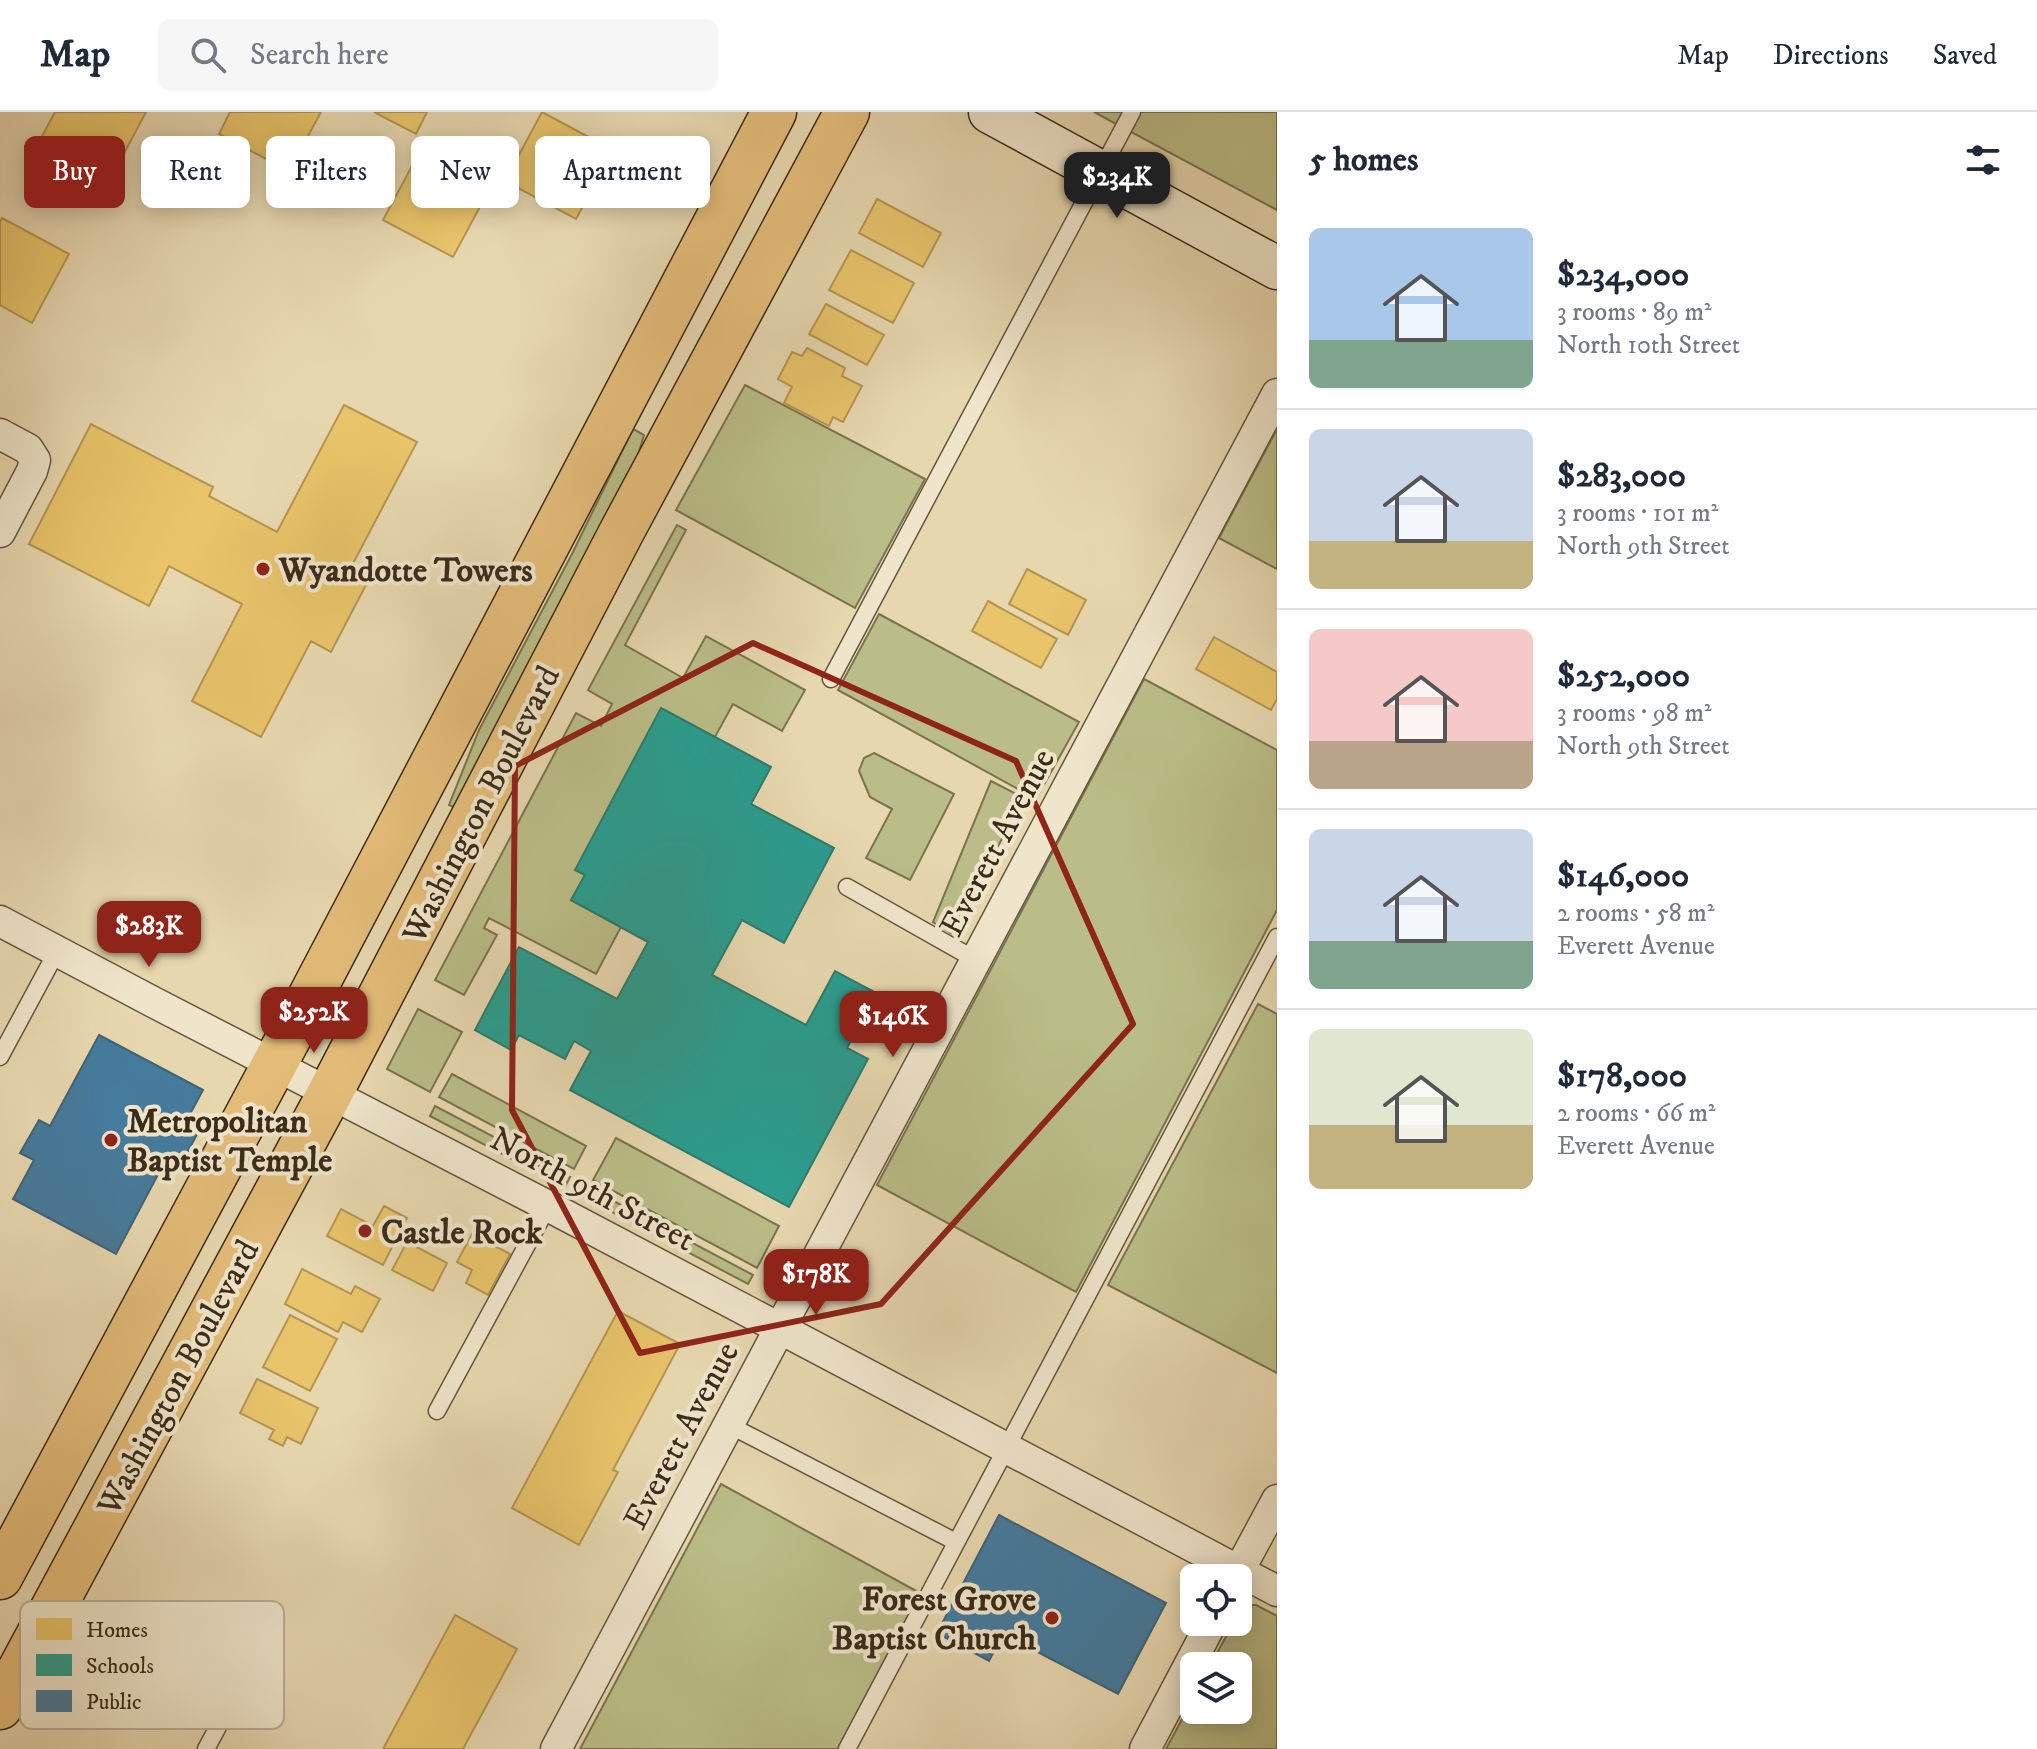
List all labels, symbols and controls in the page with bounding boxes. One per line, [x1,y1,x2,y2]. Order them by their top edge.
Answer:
search box [158,19,718,91]
text: Map [40,31,110,79]
icon: search [186,33,230,77]
text: Search here [250,37,389,74]
text: Map [1677,38,1729,73]
text: Directions [1773,38,1889,73]
text: Saved [1933,38,1997,73]
chip: Buy [24,136,125,208]
chip: Rent [141,136,250,208]
chip: Filters [266,136,395,208]
chip: New [411,136,519,208]
chip: Apartment [535,136,710,208]
icon: filters [1961,138,2005,182]
text: 5 homes [1309,139,1418,181]
pin: $234K [1061,152,1173,220]
text: $234K [1082,161,1152,194]
text: $234,000 [1557,254,1689,296]
icon: home [1373,260,1469,356]
text: 3 rooms · 89 m² [1557,296,1712,329]
text: North 10th Street [1557,329,1740,362]
text: $283,000 [1557,455,1686,497]
icon: home [1373,461,1469,557]
text: 3 rooms · 101 m² [1557,497,1718,530]
text: North 9th Street [1557,530,1730,563]
place label: Wyandotte Towers [278,550,533,592]
marker: Wyandotte Towers [254,560,272,578]
text: $252,000 [1557,655,1690,697]
street label: Washington Boulevard [393,659,570,952]
icon: home [1373,661,1469,757]
text: 3 rooms · 98 m² [1557,697,1712,730]
text: North 9th Street [1557,730,1730,763]
street label: Everett Avenue [931,742,1065,944]
text: $146,000 [1557,855,1689,897]
icon: home [1373,861,1469,957]
text: 2 rooms · 58 m² [1557,897,1715,930]
pin: $283K [93,901,205,969]
text: $283K [115,910,183,943]
text: Everett Avenue [1557,930,1715,963]
pin: $252K [258,987,370,1055]
pin: $146K [837,991,949,1059]
text: $252K [279,996,349,1029]
text: $146K [858,1000,928,1033]
text: $178,000 [1557,1055,1687,1097]
icon: home [1373,1061,1469,1157]
text: 2 rooms · 66 m² [1557,1097,1716,1130]
place label: Metropolitan Baptist Temple [127,1101,332,1182]
street label: North 9th Street [483,1118,702,1261]
text: Everett Avenue [1557,1130,1715,1163]
marker: Metropolitan Baptist Temple [102,1131,120,1149]
place label: Castle Rock [381,1212,543,1254]
marker: Castle Rock [356,1222,374,1240]
street label: Washington Boulevard [88,1233,269,1524]
pin: $178K [760,1249,872,1317]
text: $178K [782,1258,850,1291]
street label: Everett Avenue [615,1335,749,1537]
map controls [1180,1564,1252,1724]
button: locate [1180,1564,1252,1636]
place label: Forest Grove Baptist Church [832,1579,1036,1660]
legend [20,1601,284,1729]
marker: Forest Grove Baptist Church [1043,1609,1061,1627]
text: Homes [86,1617,148,1644]
button: layers [1180,1652,1252,1724]
text: Schools [86,1653,154,1680]
text: Public [86,1689,141,1716]

